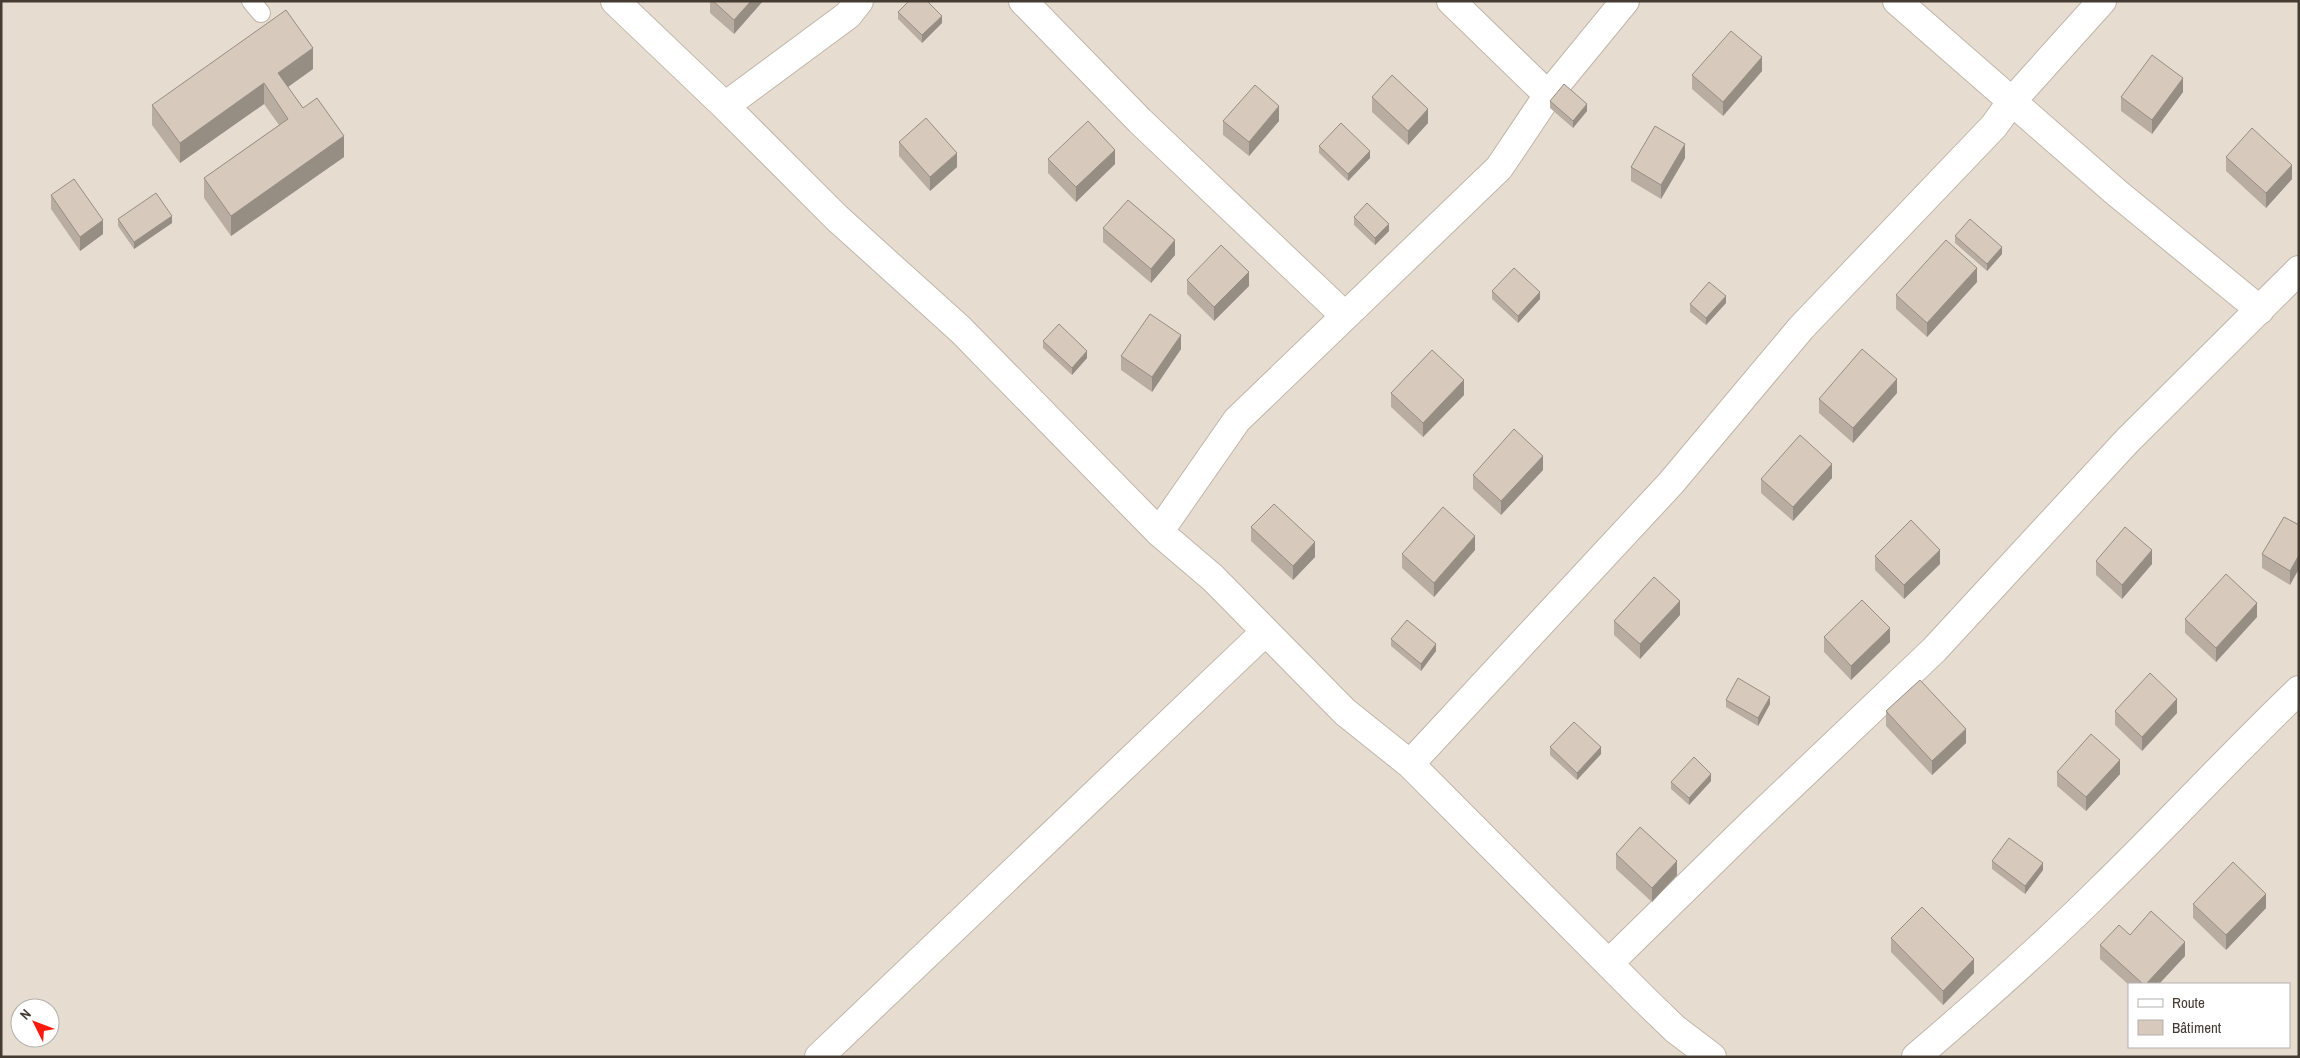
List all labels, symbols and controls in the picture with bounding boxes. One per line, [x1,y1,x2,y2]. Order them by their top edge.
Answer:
legend [2128,983,2290,1048]
text: Route [2172,992,2205,1013]
north arrow [10,998,60,1048]
text: N [16,1005,35,1023]
text: Bâtiment [2172,1017,2222,1038]

